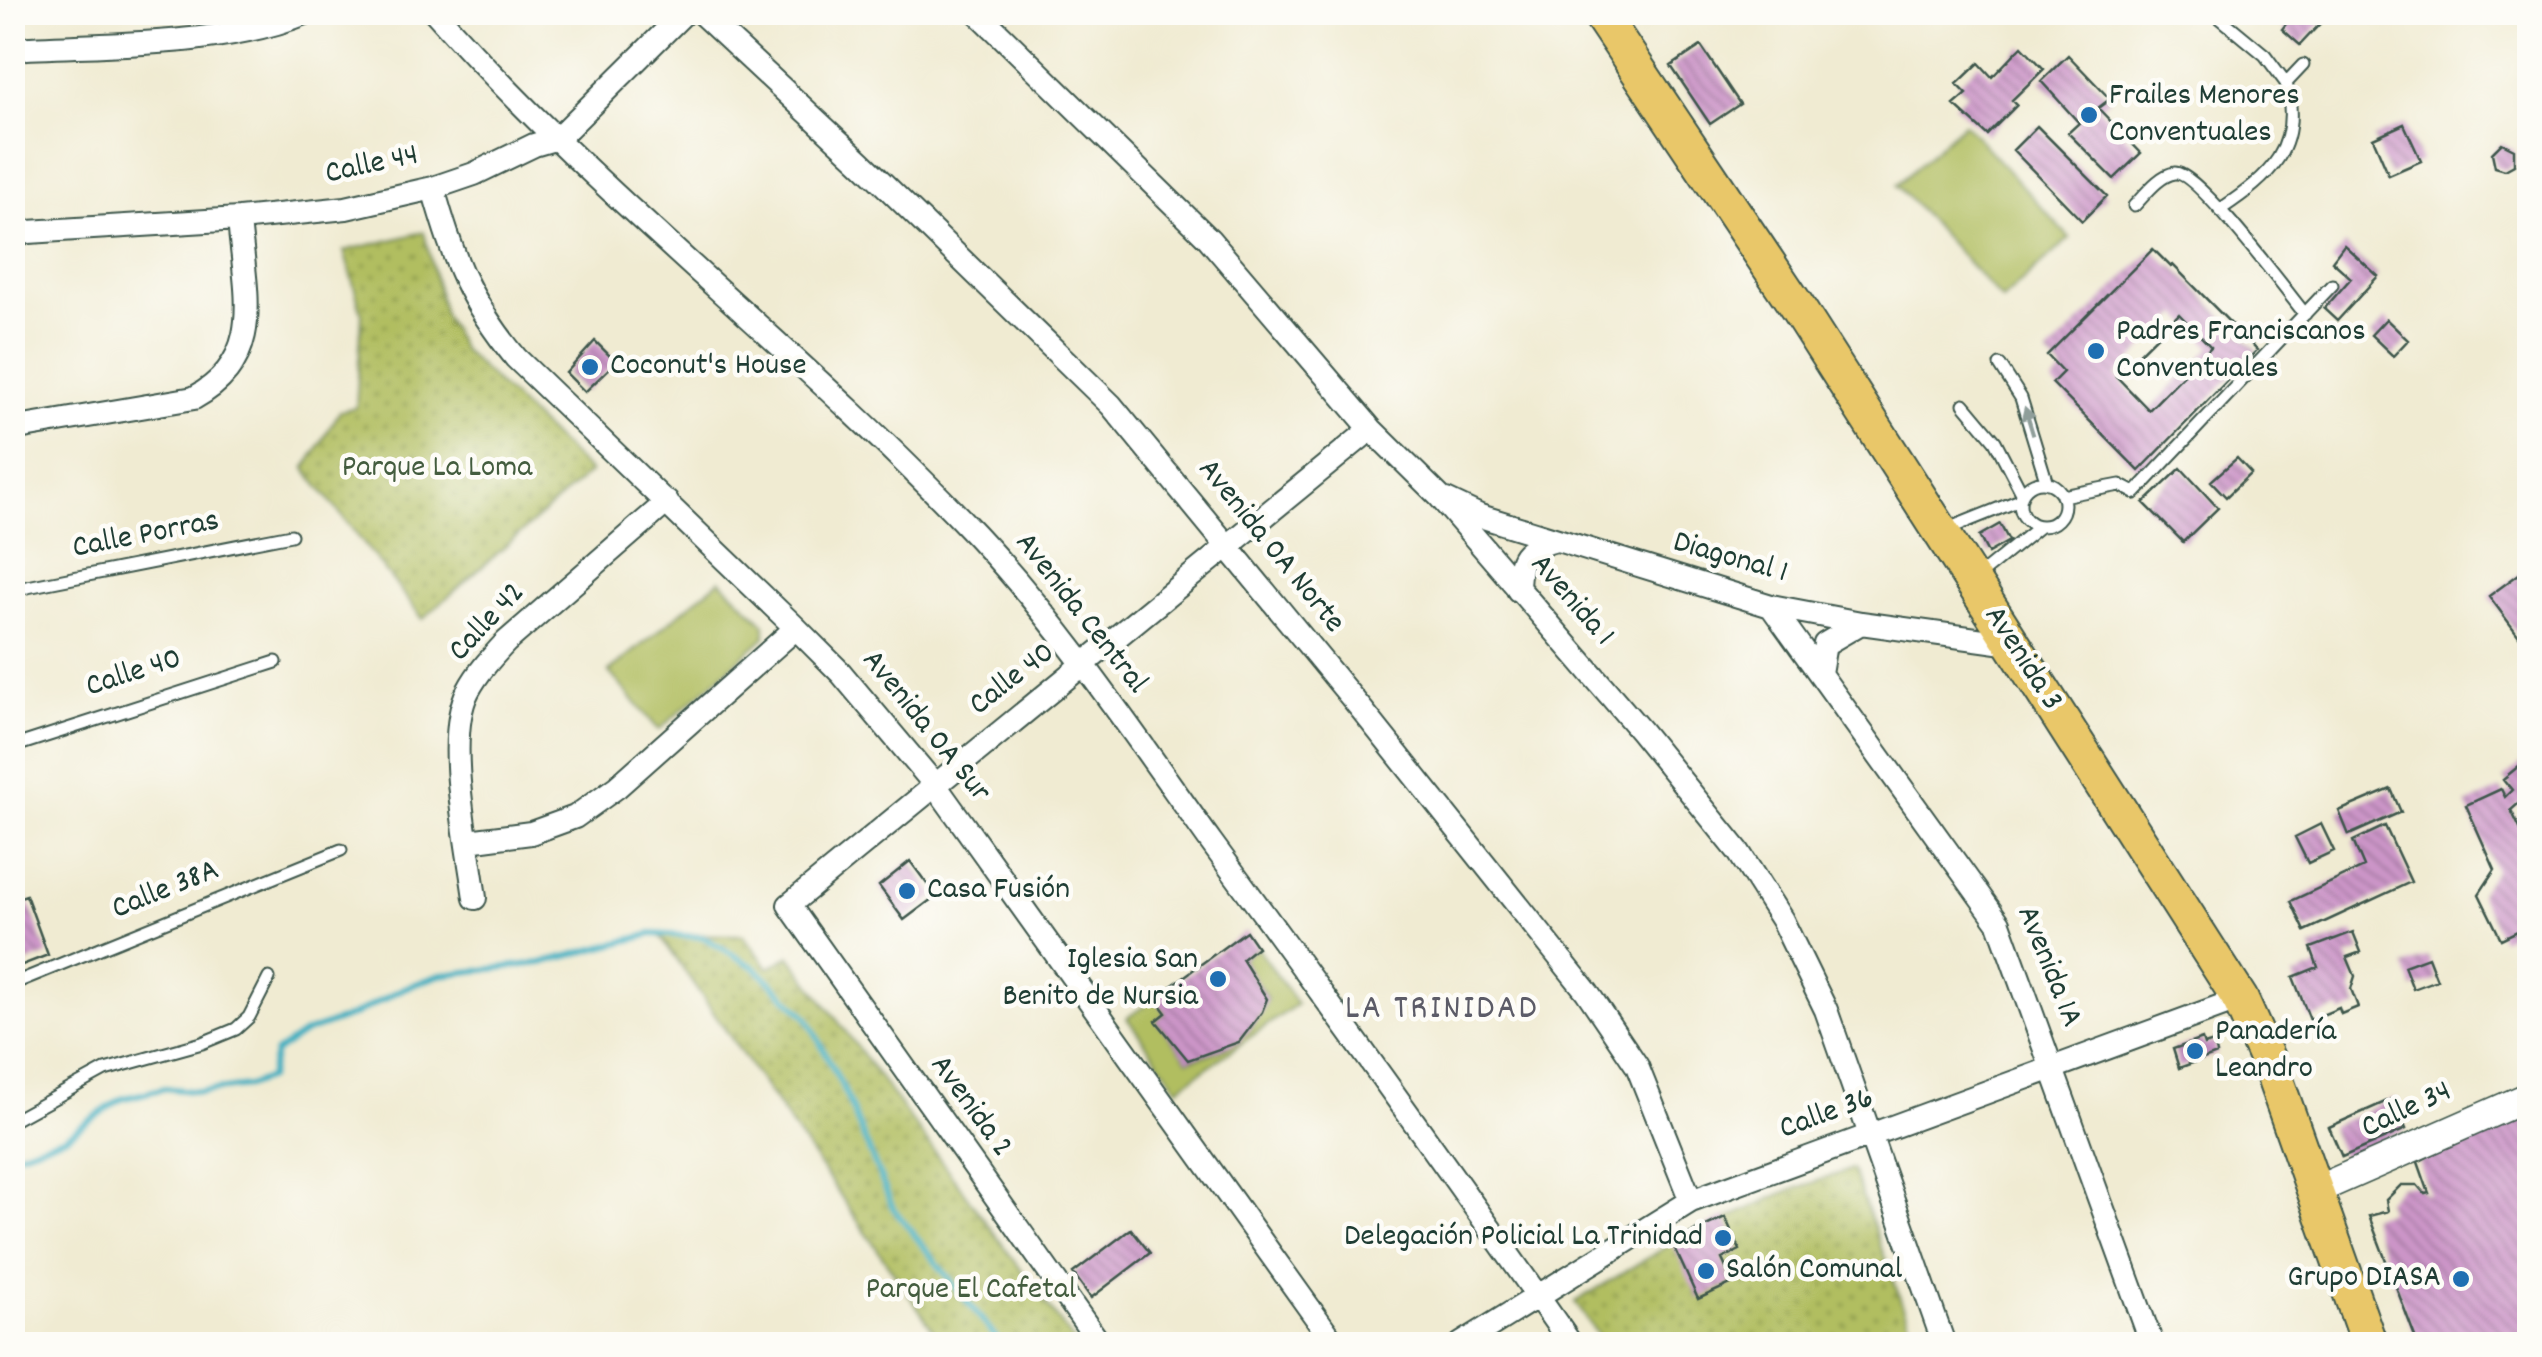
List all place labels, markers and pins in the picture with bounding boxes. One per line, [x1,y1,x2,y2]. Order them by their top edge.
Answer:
place label: Frailes Menores Conventuales [2109,74,2300,157]
marker: Frailes Menores Conventuales [2078,104,2100,126]
place label: Padres Franciscanos Conventuales [2116,310,2366,393]
marker: Padres Franciscanos Conventuales [2085,340,2107,362]
place label: Coconut's House [610,344,807,390]
marker: Coconut's House [579,356,601,378]
place label: Casa Fusión [927,868,1070,914]
marker: Casa Fusión [896,880,918,902]
place label: Iglesia San Benito de Nursia [1003,938,1199,1021]
marker: Iglesia San Benito de Nursia [1207,968,1229,990]
place label: Panadería Leandro [2215,1010,2337,1093]
marker: Panadería Leandro [2184,1040,2206,1062]
place label: Delegación Policial La Trinidad [1344,1215,1703,1261]
marker: Delegación Policial La Trinidad [1712,1227,1734,1249]
place label: Salón Comunal [1726,1248,1903,1294]
place label: Grupo DIASA [2287,1256,2441,1302]
marker: Salón Comunal [1695,1260,1717,1282]
marker: Grupo DIASA [2450,1268,2472,1290]

